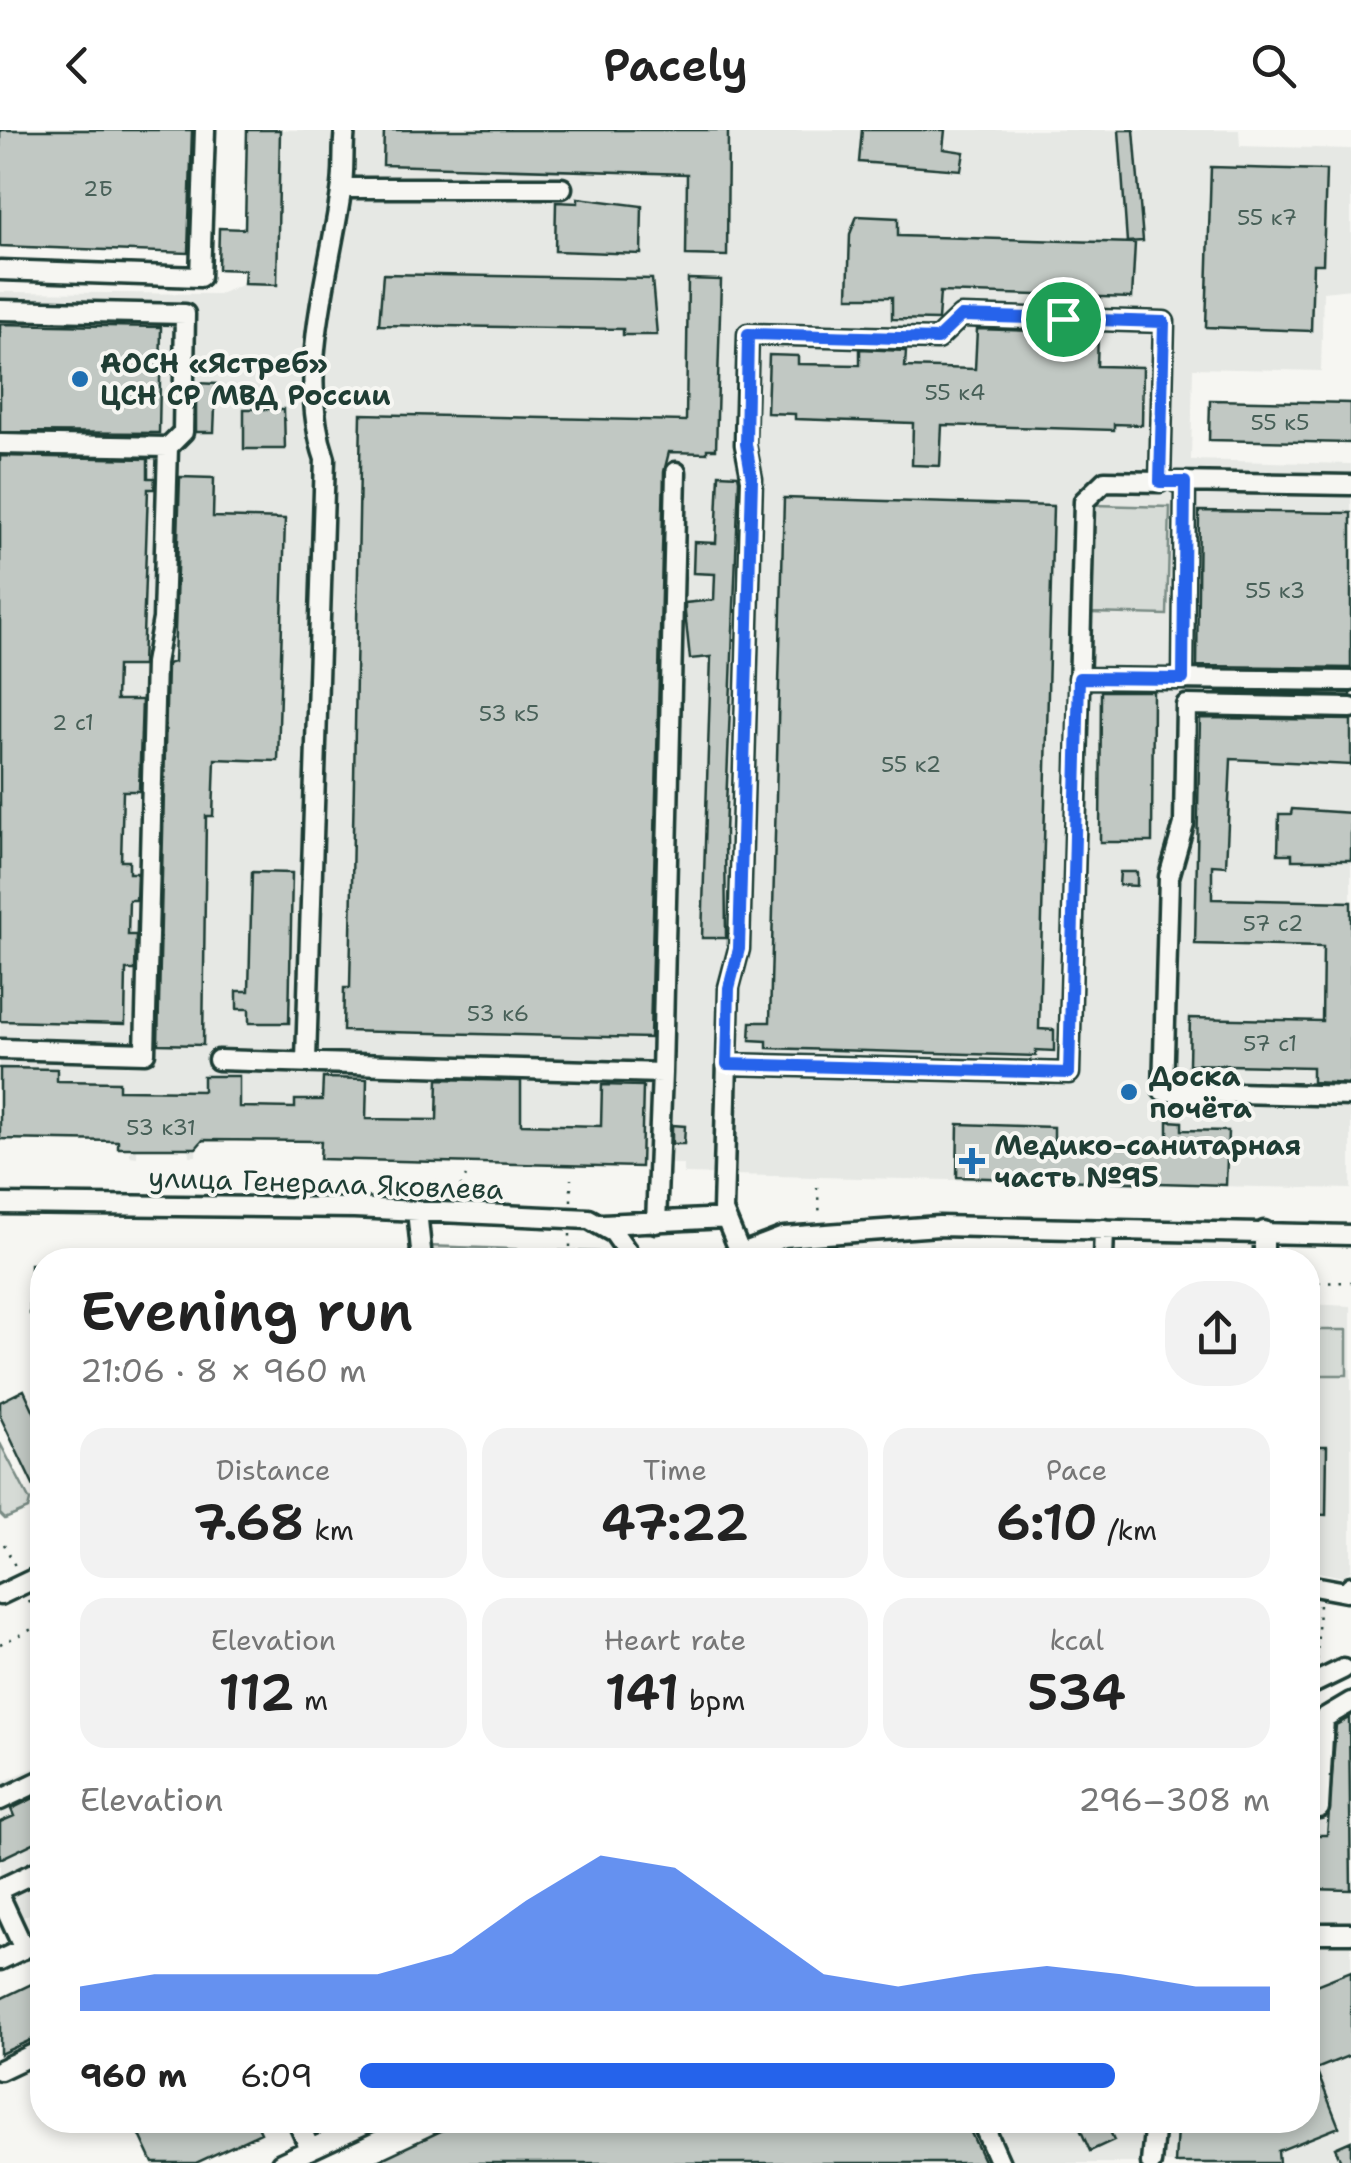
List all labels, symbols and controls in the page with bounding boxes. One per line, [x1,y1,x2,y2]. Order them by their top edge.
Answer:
text: Pacely [603,35,748,95]
icon: back [50,38,105,93]
icon: search [1246,38,1301,93]
house number: 2Б [83,174,113,203]
house number: 55 к7 [1237,203,1297,232]
pin [1021,277,1106,362]
icon: arrive [1036,292,1091,347]
place label: АОСН «Ястреб» ЦСН СР МВД России [100,344,391,414]
marker: АОСН «Ястреб» ЦСН СР МВД России [69,368,91,390]
house number: 55 к4 [925,378,985,407]
house number: 55 к5 [1251,408,1309,437]
house number: 55 к3 [1245,576,1305,605]
house number: 53 к5 [479,699,539,728]
house number: 2 с1 [52,708,94,737]
house number: 55 к2 [881,750,941,779]
house number: 57 с2 [1243,909,1303,938]
house number: 53 к6 [467,999,529,1028]
house number: 57 с1 [1243,1029,1297,1058]
place label: Доска почёта [1149,1057,1252,1127]
marker: Доска почёта [1118,1081,1140,1103]
house number: 53 к31 [126,1113,196,1142]
place label: Медико-санитарная часть №95 [994,1126,1301,1196]
marker: Медико-санитарная часть №95 [959,1148,985,1174]
street label: улица Генерала Яковлева [148,1158,504,1208]
text: Evening run [80,1274,413,1348]
button: share [1165,1281,1270,1386]
text: 21:06 · 8 × 960 m [80,1349,367,1392]
text: Distance [216,1451,331,1489]
text: Time [643,1451,707,1489]
text: Pace [1046,1451,1107,1489]
text: 7.68 [193,1489,305,1556]
text: 47:22 [601,1489,749,1556]
text: 6:10 [996,1489,1098,1556]
text: km [305,1511,354,1549]
text: /km [1098,1511,1157,1549]
text: Elevation [211,1621,336,1659]
text: Heart rate [604,1621,746,1659]
text: kcal [1049,1621,1104,1659]
text: 112 [219,1659,294,1726]
text: 141 [605,1659,679,1726]
text: 534 [1027,1659,1126,1726]
text: m [294,1681,328,1719]
text: bpm [679,1681,745,1719]
text: Elevation [80,1778,223,1821]
text: 296–308 m [1078,1778,1270,1821]
text: 960 m [80,2054,187,2097]
text: 6:09 [240,2054,313,2097]

